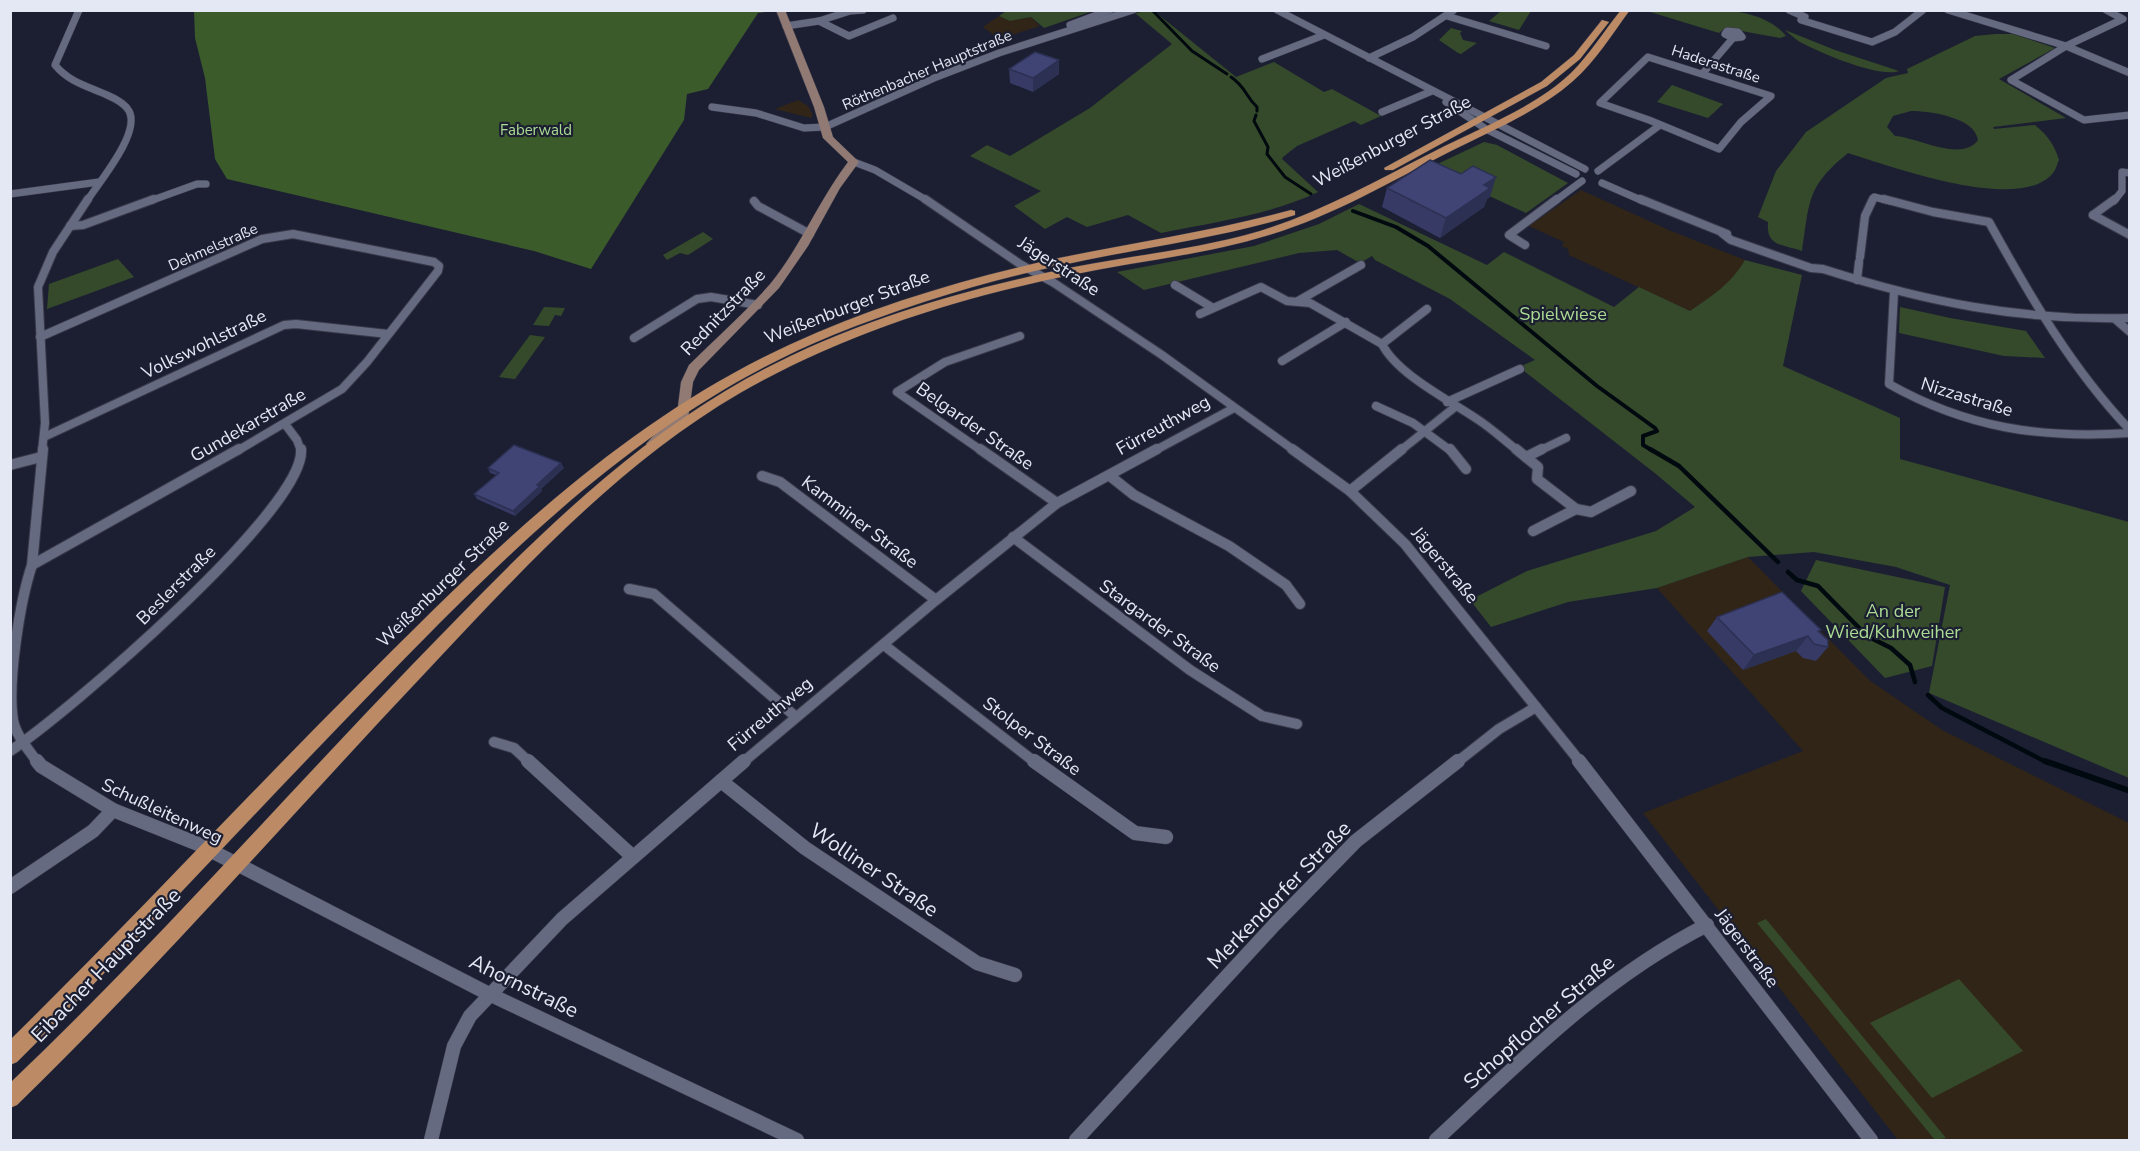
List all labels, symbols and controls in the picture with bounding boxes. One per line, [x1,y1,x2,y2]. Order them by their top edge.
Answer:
street label: Röthenbacher Hauptstraße [839,25,1015,115]
street label: Haderastraße [1669,40,1763,88]
street label: Weißenburger Straße [1309,89,1475,193]
park label: Faberwald [500,120,572,140]
street label: Dehmelstraße [165,218,261,276]
street label: Jägerstraße [1013,230,1105,301]
street label: Rednitzstraße [675,263,771,361]
street label: Weißenburger Straße [761,264,933,350]
park label: Spielwiese [1519,302,1607,326]
street label: Volkswohlstraße [137,303,270,385]
street label: Nizzastraße [1918,372,2016,422]
street label: Belgarder Straße [911,376,1039,476]
street label: Gundekarstraße [186,382,310,468]
street label: Fürreuthweg [1112,389,1214,461]
street label: Kamminer Straße [797,470,923,574]
street label: Weißenburger Straße [372,513,514,653]
street label: Jägerstraße [1405,521,1484,608]
street label: Beslerstraße [131,540,221,630]
street label: Stargarder Straße [1094,574,1226,678]
park label: An der Wied/Kuhweiher [1825,599,1961,644]
street label: Fürreuthweg [723,671,817,757]
street label: Stolper Straße [978,691,1086,781]
street label: Schußleitenweg [98,772,226,850]
street label: Merkendorfer Straße [1201,815,1357,975]
street label: Wolliner Straße [804,817,944,923]
street label: Eibacher Hauptstraße [25,882,187,1048]
street label: Jägerstraße [1709,903,1785,992]
street label: Ahornstraße [465,947,583,1025]
street label: Schopflocher Straße [1457,949,1621,1095]

